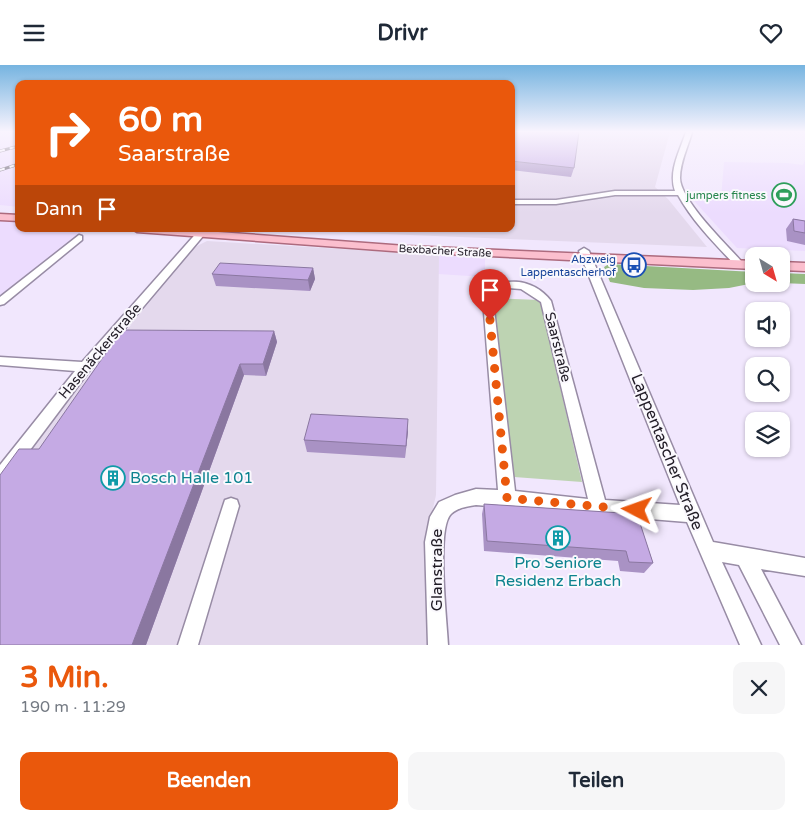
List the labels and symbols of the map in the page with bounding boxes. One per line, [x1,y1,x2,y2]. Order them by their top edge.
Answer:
sports icon: jumpers fitness [771,182,797,208]
place label: jumpers fitness [685,189,766,202]
street label: Bexbacher Straße [398,242,492,260]
north arrow [745,247,790,293]
bus stop icon: Abzweig Lappentascherhof [621,252,647,278]
place label: Abzweig Lappentascherhof [521,253,617,279]
pin [469,269,511,320]
street label: Hasenäckerstraße [55,300,145,402]
street label: Saarstraße [541,310,575,384]
street label: Lappentascher Straße [626,371,708,533]
building icon: Bosch Halle 101 [100,465,126,491]
place label: Bosch Halle 101 [130,468,253,488]
position arrow [610,483,662,535]
building icon: Pro Seniore Residenz Erbach [545,525,571,551]
street label: Glanstraße [427,529,447,611]
place label: Pro Seniore Residenz Erbach [495,553,621,591]

